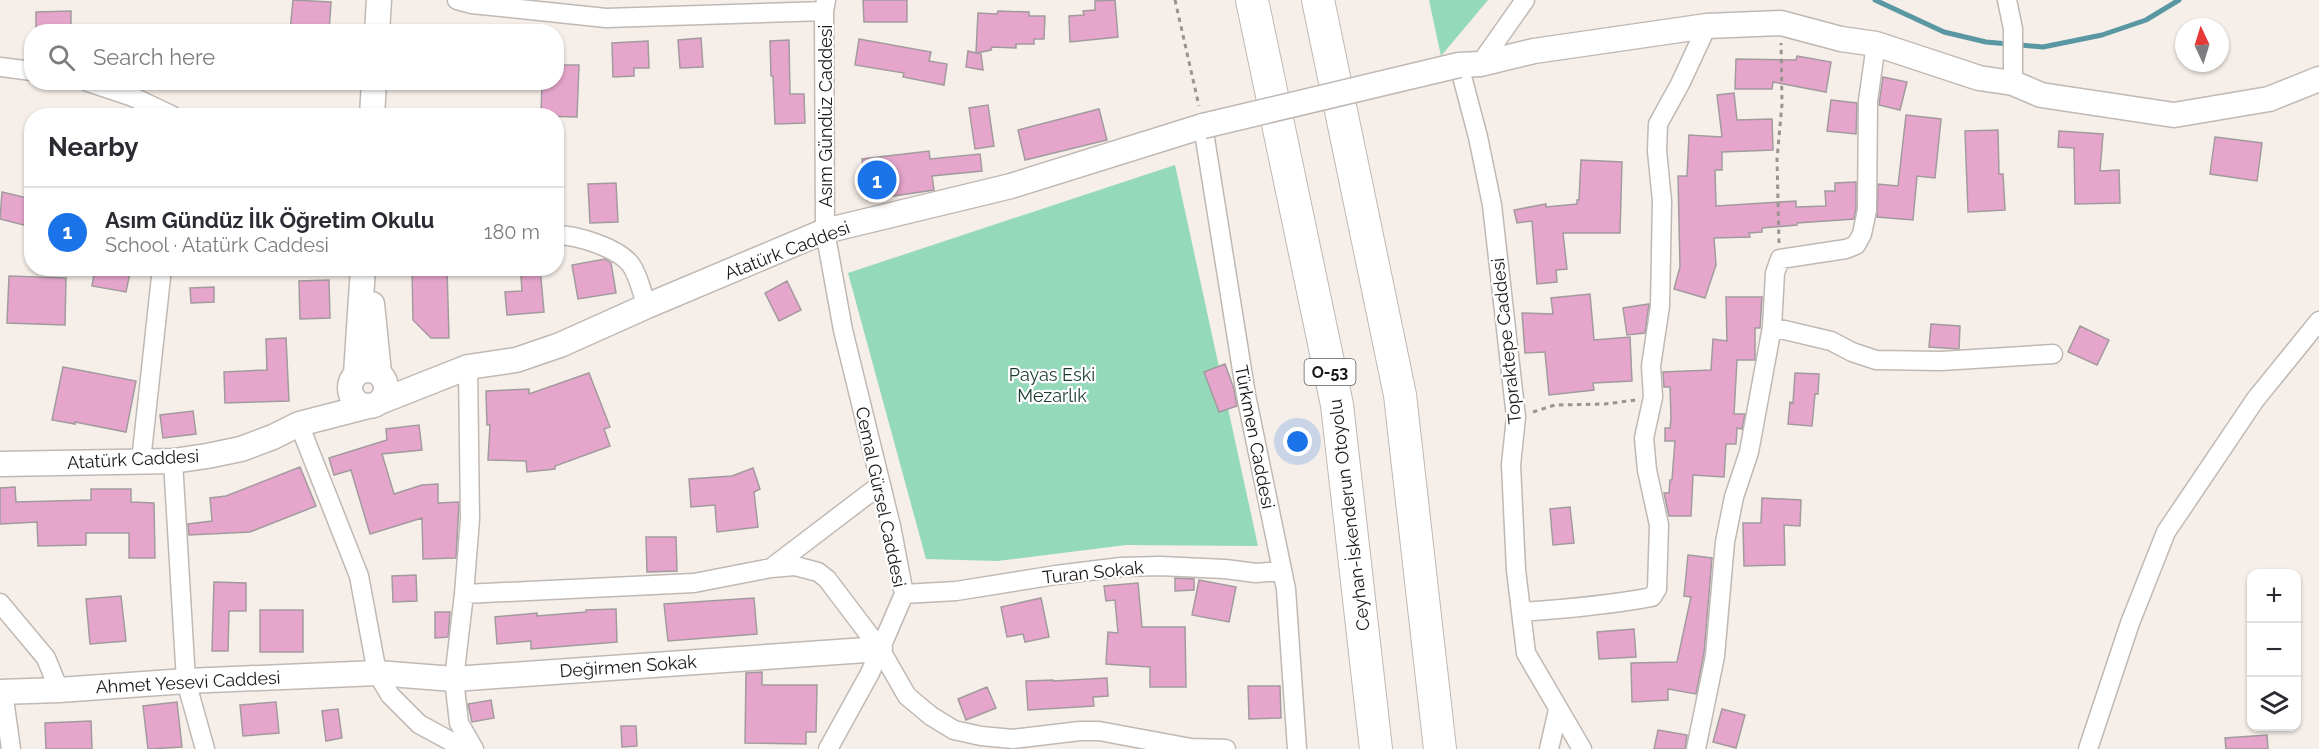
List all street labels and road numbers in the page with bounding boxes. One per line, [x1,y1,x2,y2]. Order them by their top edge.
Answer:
street label: Asım Gündüz Caddesi [815,25,836,207]
street label: Atatürk Caddesi [721,216,853,284]
street label: Topraktepe Caddesi [1487,257,1525,425]
road number: O-53 [1304,359,1356,385]
street label: Türkmen Caddesi [1231,363,1279,511]
street label: Ceyhan-İskenderun Otoyolu [1324,398,1374,632]
street label: Cemal Gürsel Caddesi [852,405,910,589]
street label: Atatürk Caddesi [66,445,200,473]
street label: Turan Sokak [1041,556,1145,588]
street label: Değirmen Sokak [559,651,698,681]
street label: Ahmet Yesevi Caddesi [95,667,281,697]

